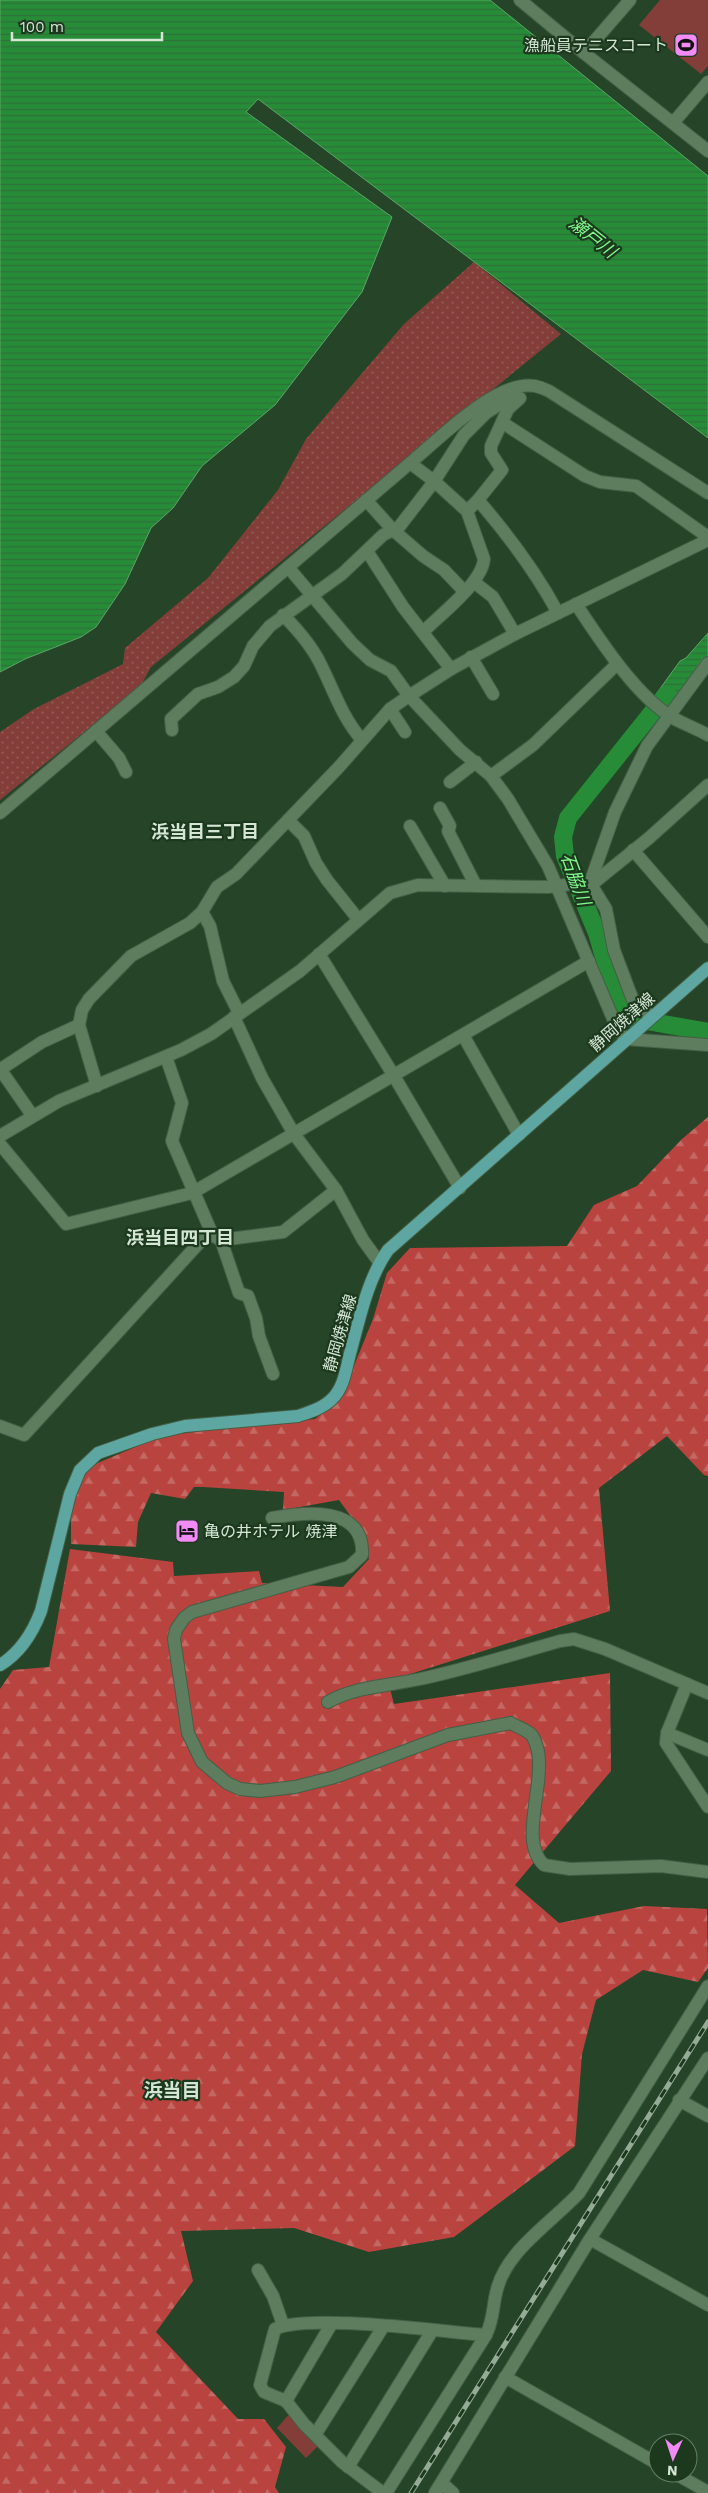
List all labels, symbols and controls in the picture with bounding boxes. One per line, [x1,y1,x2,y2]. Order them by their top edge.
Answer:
scale bar [12,10,162,42]
text: 100 m [20,18,64,36]
sports icon: 漁船員テニスコート [673,32,699,58]
place label: 漁船員テニスコート [524,36,668,55]
water label: 瀬戸川 [565,212,622,263]
district label: 浜当目三丁目 [151,821,259,842]
water label: 石脇川 [557,850,596,910]
street label: 静岡焼津線 [586,989,658,1055]
district label: 浜当目四丁目 [126,1227,234,1248]
street label: 静岡焼津線 [320,1292,360,1374]
hotel icon: 亀の井ホテル 焼津 [174,1518,200,1544]
place label: 亀の井ホテル 焼津 [204,1522,337,1541]
district label: 浜当目 [143,2079,201,2102]
north arrow [648,2433,698,2483]
text: N [667,2463,678,2479]

